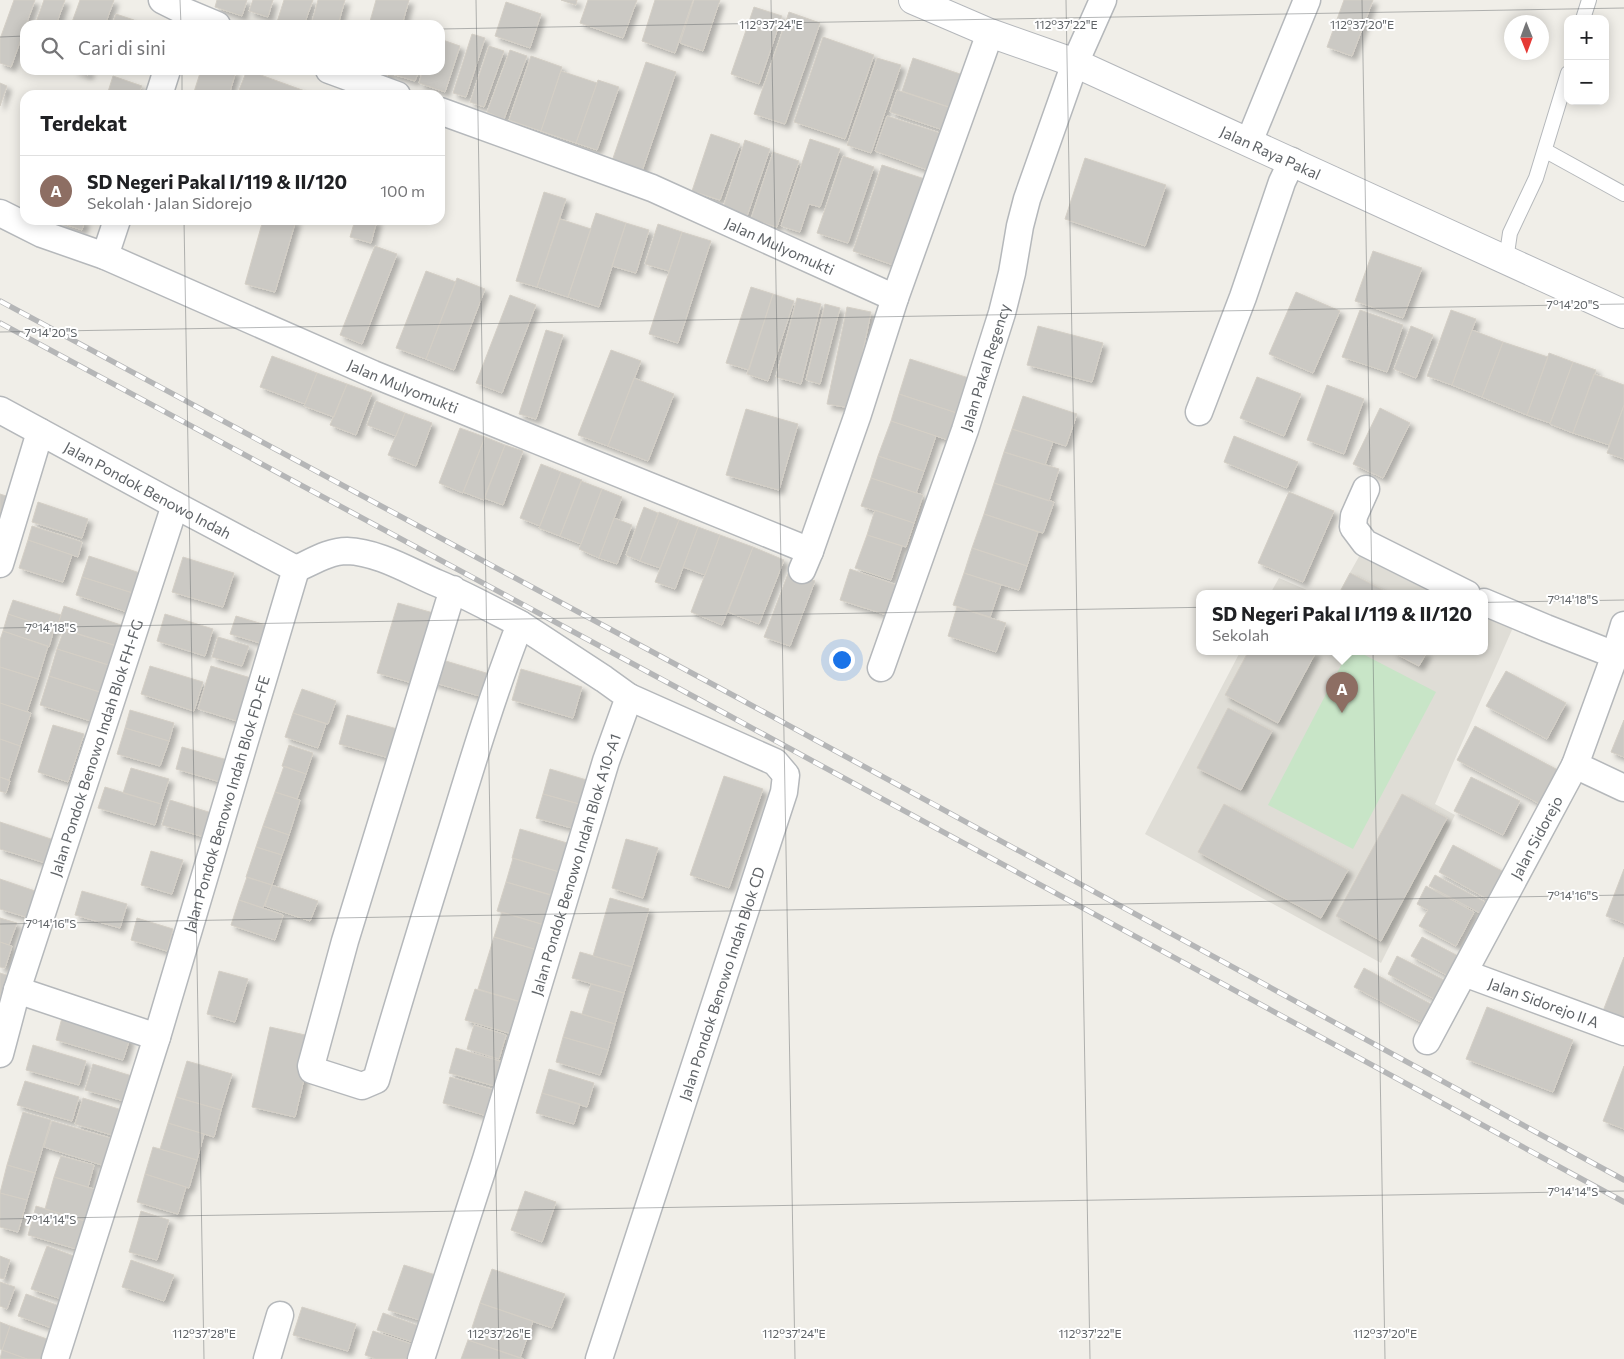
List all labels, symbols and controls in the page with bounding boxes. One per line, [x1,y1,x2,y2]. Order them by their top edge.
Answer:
north arrow [1504,15,1549,60]
map controls [1564,15,1609,105]
button: + [1564,15,1609,60]
text: 112°37'24"E [739,17,803,31]
text: 112°37'22"E [1034,17,1098,31]
text: 112°37'20"E [1330,17,1394,31]
search box [20,20,445,75]
icon: search [38,34,66,62]
text: Cari di sini [78,36,166,59]
button: − [1564,60,1609,105]
text: Terdekat [40,110,127,135]
street label: Jalan Raya Pakal [1218,122,1324,183]
text: SD Negeri Pakal I/119 & II/120 [87,170,347,193]
text: A [50,181,62,200]
text: 100 m [380,181,425,200]
text: Sekolah · Jalan Sidorejo [87,193,252,212]
street label: Jalan Mulyomukti [722,213,837,278]
text: 7°14'20"S [1547,297,1599,311]
street label: Jalan Pakal Regency [956,302,1013,433]
text: 7°14'20"S [25,325,77,339]
street label: Jalan Mulyomukti [345,355,461,417]
street label: Jalan Pondok Benowo Indah [61,438,234,542]
popup [1196,590,1488,655]
text: 7°14'18"S [1548,592,1598,606]
text: SD Negeri Pakal I/119 & II/120 [1212,602,1472,625]
street label: Jalan Pondok Benowo Indah Blok FH-FG [46,617,146,879]
text: 7°14'18"S [26,620,76,634]
text: Sekolah [1212,625,1269,644]
your location [829,647,855,673]
pin: A [1326,672,1358,713]
street label: Jalan Pondok Benowo Indah Blok FD-FE [180,673,273,934]
street label: Jalan Pondok Benowo Indah Blok A10-A1 [527,731,624,998]
street label: Jalan Sidorejo [1506,793,1566,882]
street label: Jalan Pondok Benowo Indah Blok CD [675,864,768,1103]
text: 7°14'16"S [1548,888,1598,902]
text: 7°14'16"S [26,916,76,930]
street label: Jalan Sidorejo II A [1486,974,1602,1031]
text: 7°14'14"S [1548,1184,1598,1198]
text: 7°14'14"S [26,1212,76,1226]
text: 112°37'28"E [172,1326,236,1340]
text: 112°37'26"E [467,1326,531,1340]
text: 112°37'24"E [762,1326,826,1340]
text: 112°37'22"E [1058,1326,1122,1340]
text: 112°37'20"E [1353,1326,1417,1340]

